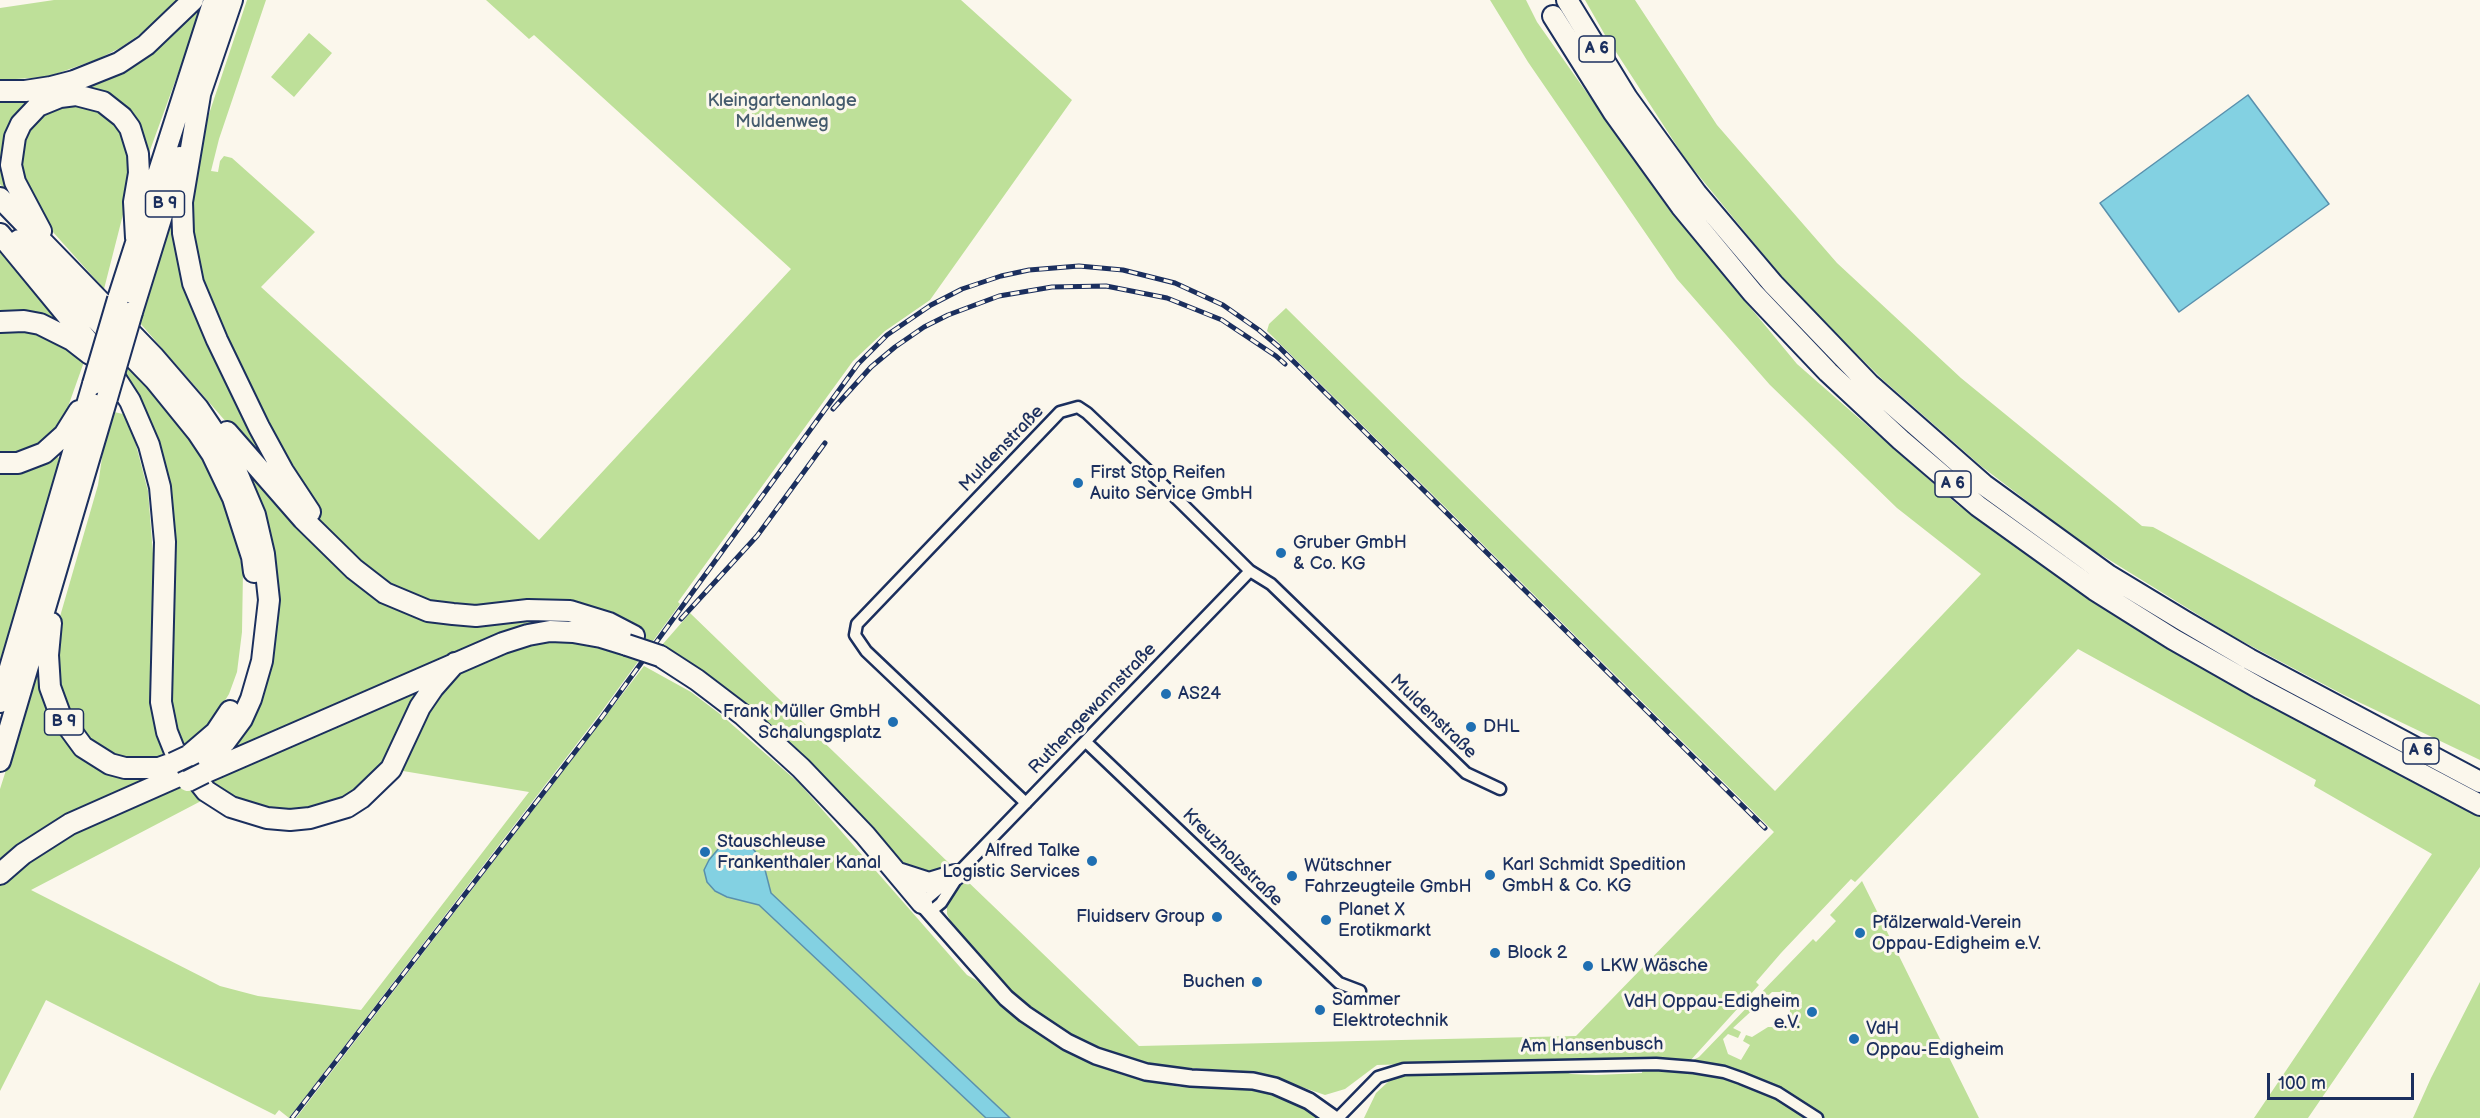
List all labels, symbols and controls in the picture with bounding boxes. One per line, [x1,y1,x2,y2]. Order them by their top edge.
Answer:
road number: A 6 [1579,36,1615,62]
park label: Kleingartenanlage Muldenweg [707,90,857,132]
road number: B 9 [146,191,184,217]
street label: Muldenstraße [955,401,1049,497]
place label: First Stop Reifen Auito Service GmbH [1090,462,1253,504]
road number: A 6 [1935,471,1971,497]
marker: First Stop Reifen Auito Service GmbH [1071,476,1085,490]
place label: Gruber GmbH & Co. KG [1293,532,1407,574]
marker: Gruber GmbH & Co. KG [1274,546,1288,560]
street label: Ruthengewannstraße [1025,639,1161,779]
street label: Muldenstraße [1385,670,1481,764]
place label: AS24 [1178,683,1221,705]
marker: AS24 [1159,687,1173,701]
place label: Frank Müller GmbH Schalungsplatz [723,701,881,744]
road number: B 9 [44,709,84,735]
marker: Frank Müller GmbH Schalungsplatz [886,715,900,729]
place label: DHL [1483,716,1520,738]
marker: DHL [1464,720,1478,734]
road number: A 6 [2403,738,2439,764]
street label: Kreuzholzstraße [1177,805,1287,911]
place label: Stauschleuse Frankenthaler Kanal [717,831,881,874]
place label: Alfred Talke Logistic Services [942,840,1080,882]
marker: Stauschleuse Frankenthaler Kanal [698,845,712,859]
marker: Alfred Talke Logistic Services [1085,854,1099,868]
place label: Karl Schmidt Spedition GmbH & Co. KG [1502,854,1686,896]
place label: Wütschner Fahrzeugteile GmbH [1304,855,1472,898]
marker: Karl Schmidt Spedition GmbH & Co. KG [1483,868,1497,882]
marker: Wütschner Fahrzeugteile GmbH [1285,869,1299,883]
place label: Planet X Erotikmarkt [1338,899,1431,942]
place label: Fluidserv Group [1076,906,1205,928]
marker: Fluidserv Group [1210,910,1224,924]
place label: Pfälzerwald-Verein Oppau-Edigheim e.V. [1872,912,2041,954]
marker: Planet X Erotikmarkt [1319,913,1333,927]
marker: Pfälzerwald-Verein Oppau-Edigheim e.V. [1853,926,1867,940]
place label: Block 2 [1507,942,1567,964]
marker: Block 2 [1488,946,1502,960]
place label: LKW Wäsche [1600,955,1708,977]
marker: LKW Wäsche [1581,959,1595,973]
place label: Buchen [1182,971,1245,993]
marker: Buchen [1250,975,1264,989]
place label: Sammer Elektrotechnik [1332,989,1448,1032]
place label: VdH Oppau-Edigheim e.V. [1624,991,1800,1034]
marker: Sammer Elektrotechnik [1313,1003,1327,1017]
marker: VdH Oppau-Edigheim e.V. [1805,1005,1819,1019]
place label: VdH Oppau-Edigheim [1866,1018,2004,1060]
marker: VdH Oppau-Edigheim [1847,1032,1861,1046]
street label: Am Hansenbusch [1521,1034,1663,1058]
scale bar [2270,1061,2417,1099]
text: 100 m [2278,1073,2326,1094]

